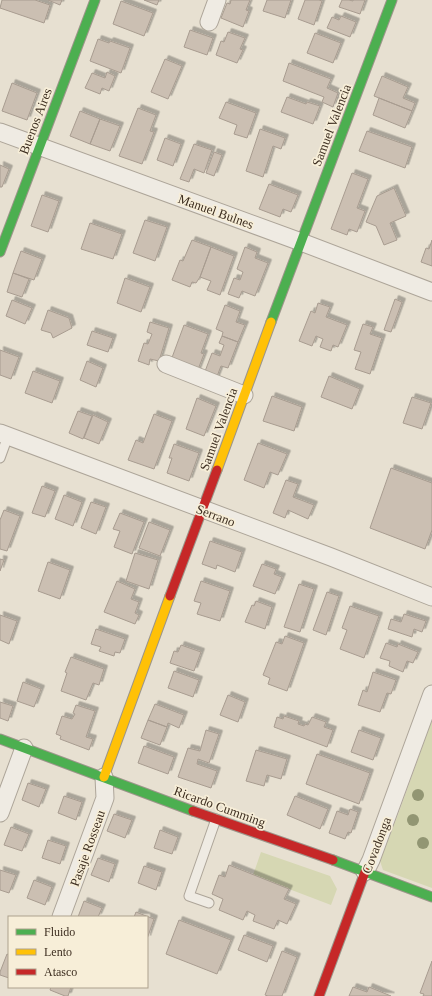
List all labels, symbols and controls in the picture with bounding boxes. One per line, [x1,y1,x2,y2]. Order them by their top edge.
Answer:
street label: Samuel Valencia [309,82,354,168]
street label: Buenos Aires [16,86,55,156]
street label: Manuel Bulnes [176,191,256,232]
street label: Samuel Valencia [197,386,240,473]
street label: Serrano [194,501,237,530]
street label: Ricardo Cumming [172,783,268,830]
street label: Pasaje Rosseau [67,808,108,888]
street label: Covadonga [359,815,394,876]
legend [8,916,148,988]
text: Fluido [44,925,75,939]
text: Lento [44,945,72,959]
text: Atasco [44,965,77,979]

